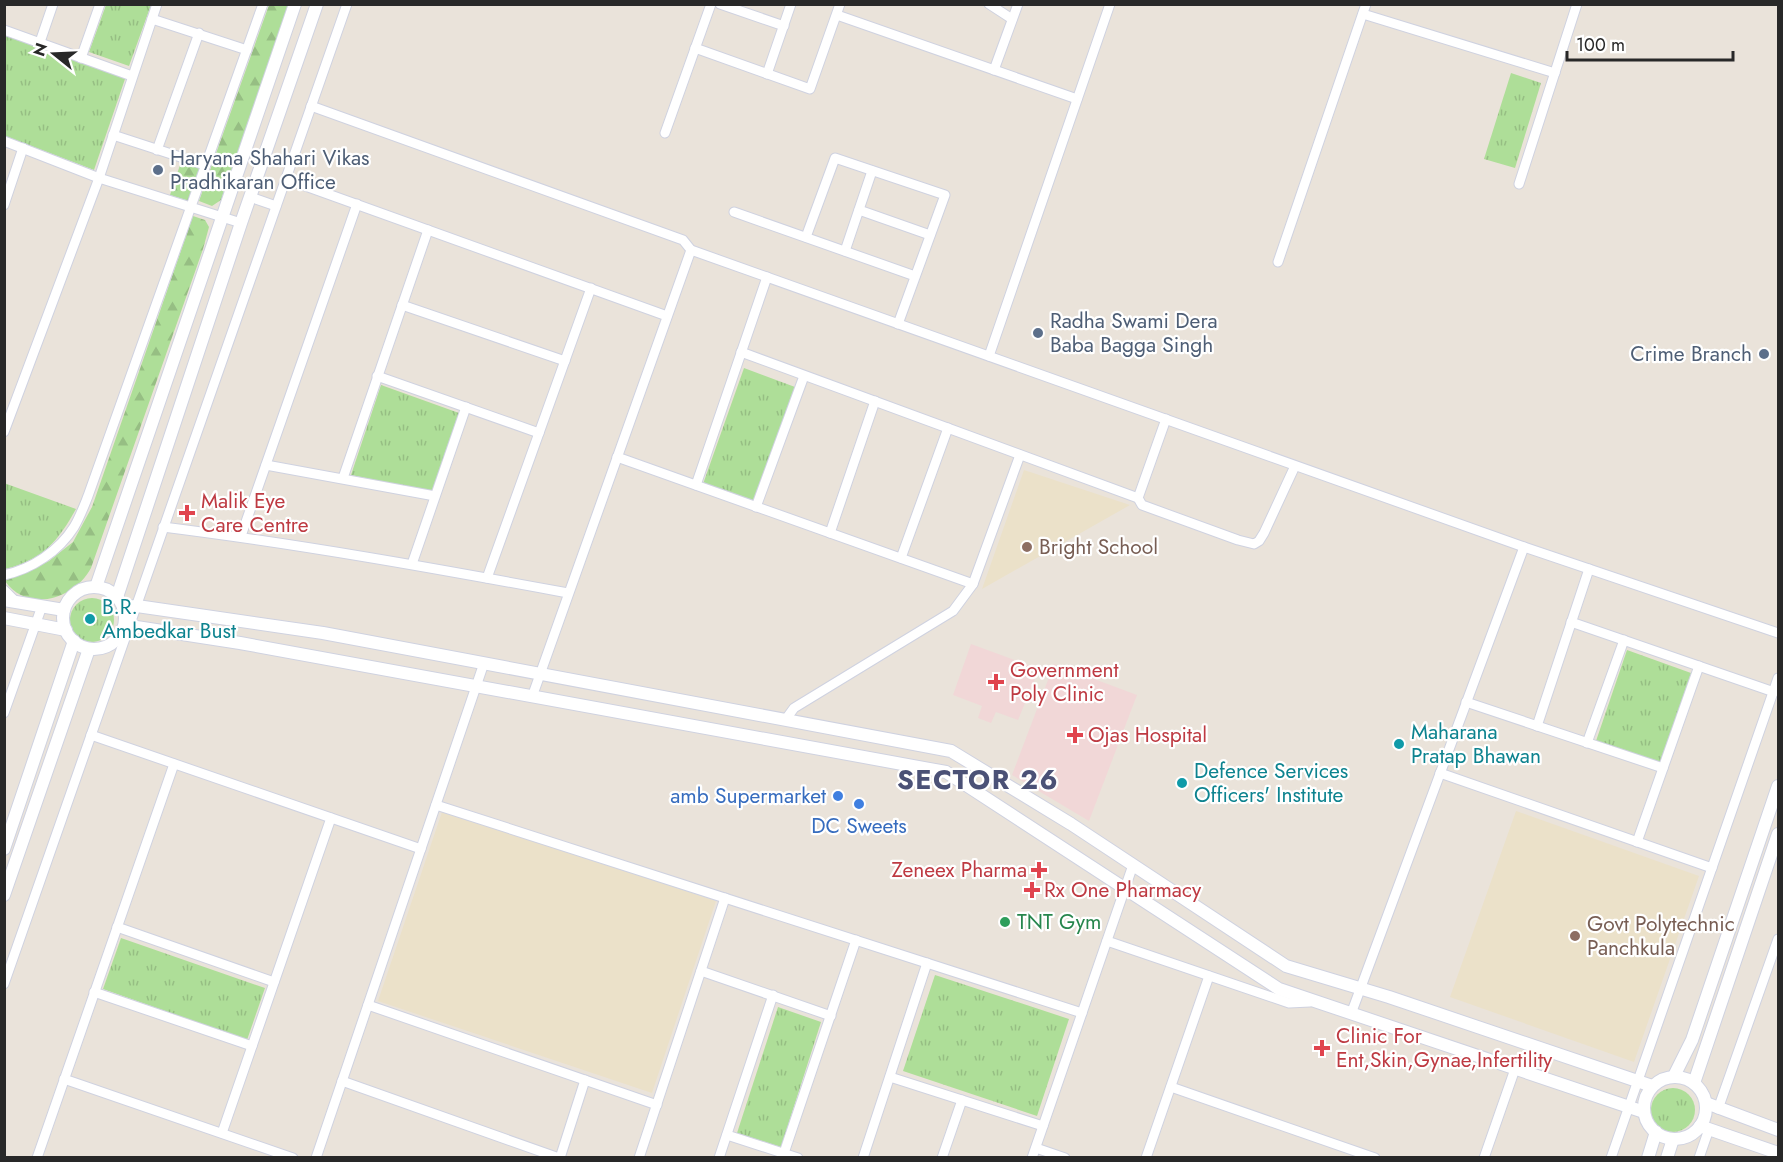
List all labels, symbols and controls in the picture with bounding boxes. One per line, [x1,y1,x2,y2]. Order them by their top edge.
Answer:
north arrow [24,24,84,84]
scale bar [1567,24,1734,62]
text: 100 m [1576,32,1625,58]
text: N [27,40,53,59]
place label: Haryana Shahari Vikas Pradhikaran Office [170,143,370,197]
marker: Haryana Shahari Vikas Pradhikaran Office [151,163,165,177]
place label: Radha Swami Dera Baba Bagga Singh [1050,306,1218,360]
marker: Radha Swami Dera Baba Bagga Singh [1031,326,1045,340]
place label: Crime Branch [1630,339,1752,369]
marker: Crime Branch [1757,347,1771,361]
place label: Malik Eye Care Centre [201,486,309,540]
marker: Malik Eye Care Centre [178,504,196,522]
place label: Bright School [1039,532,1158,562]
marker: Bright School [1020,540,1034,554]
place label: B.R. Ambedkar Bust [102,592,236,646]
marker: B.R. Ambedkar Bust [83,612,97,626]
place label: Government Poly Clinic [1010,655,1119,709]
marker: Government Poly Clinic [987,673,1005,691]
place label: Maharana Pratap Bhawan [1411,717,1541,771]
place label: Ojas Hospital [1088,720,1207,750]
marker: Ojas Hospital [1066,726,1084,744]
marker: Maharana Pratap Bhawan [1392,737,1406,751]
place label: Defence Services Officers' Institute [1194,756,1348,810]
district label: SECTOR 26 [897,760,1059,799]
marker: Defence Services Officers' Institute [1175,776,1189,790]
place label: amb Supermarket [670,781,826,811]
marker: amb Supermarket [831,789,845,803]
marker: DC Sweets [852,797,866,811]
place label: DC Sweets [811,811,907,841]
place label: Zeneex Pharma [892,855,1027,885]
marker: Zeneex Pharma [1032,863,1046,877]
place label: Rx One Pharmacy [1044,875,1202,905]
marker: Rx One Pharmacy [1025,883,1039,897]
place label: TNT Gym [1017,907,1101,937]
place label: Govt Polytechnic Panchkula [1587,909,1735,963]
marker: TNT Gym [998,915,1012,929]
marker: Govt Polytechnic Panchkula [1568,929,1582,943]
place label: Clinic For Ent,Skin,Gynae,Infertility [1336,1021,1553,1075]
marker: Clinic For Ent,Skin,Gynae,Infertility [1313,1039,1331,1057]

